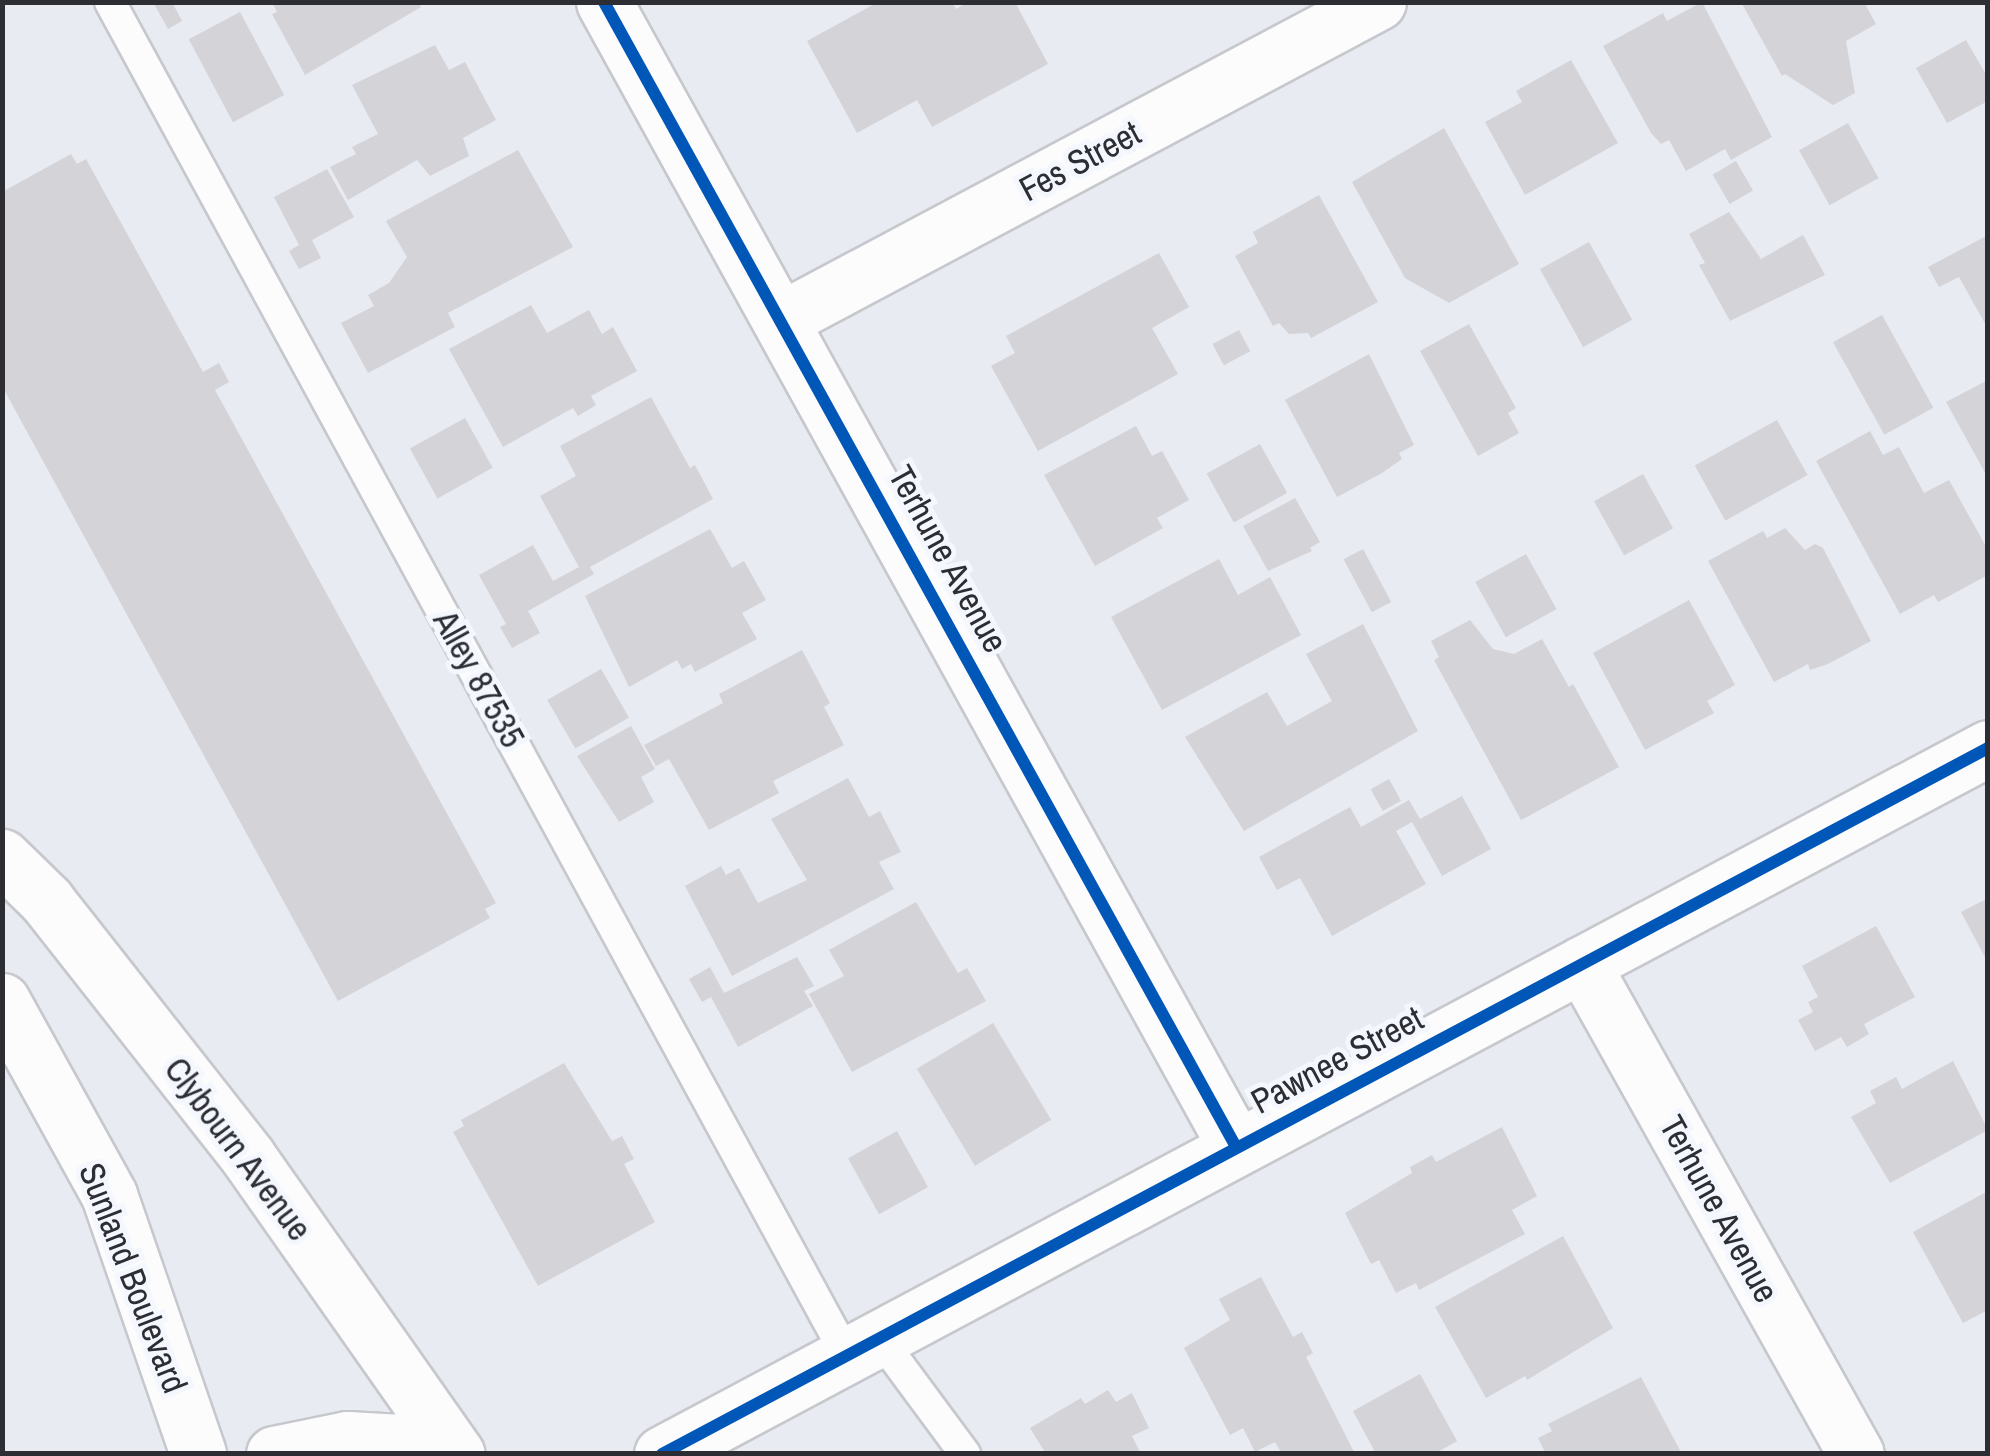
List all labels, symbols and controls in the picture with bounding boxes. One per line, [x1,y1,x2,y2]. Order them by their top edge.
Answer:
street label: Fes Street [1012,112,1148,210]
street label: Terhune Avenue [879,458,1017,660]
street label: Alley 87535 [424,603,534,755]
street label: Pawnee Street [1244,997,1430,1123]
street label: Clybourn Avenue [155,1049,321,1249]
street label: Terhune Avenue [1650,1108,1788,1310]
street label: Sunland Boulevard [70,1157,196,1399]

